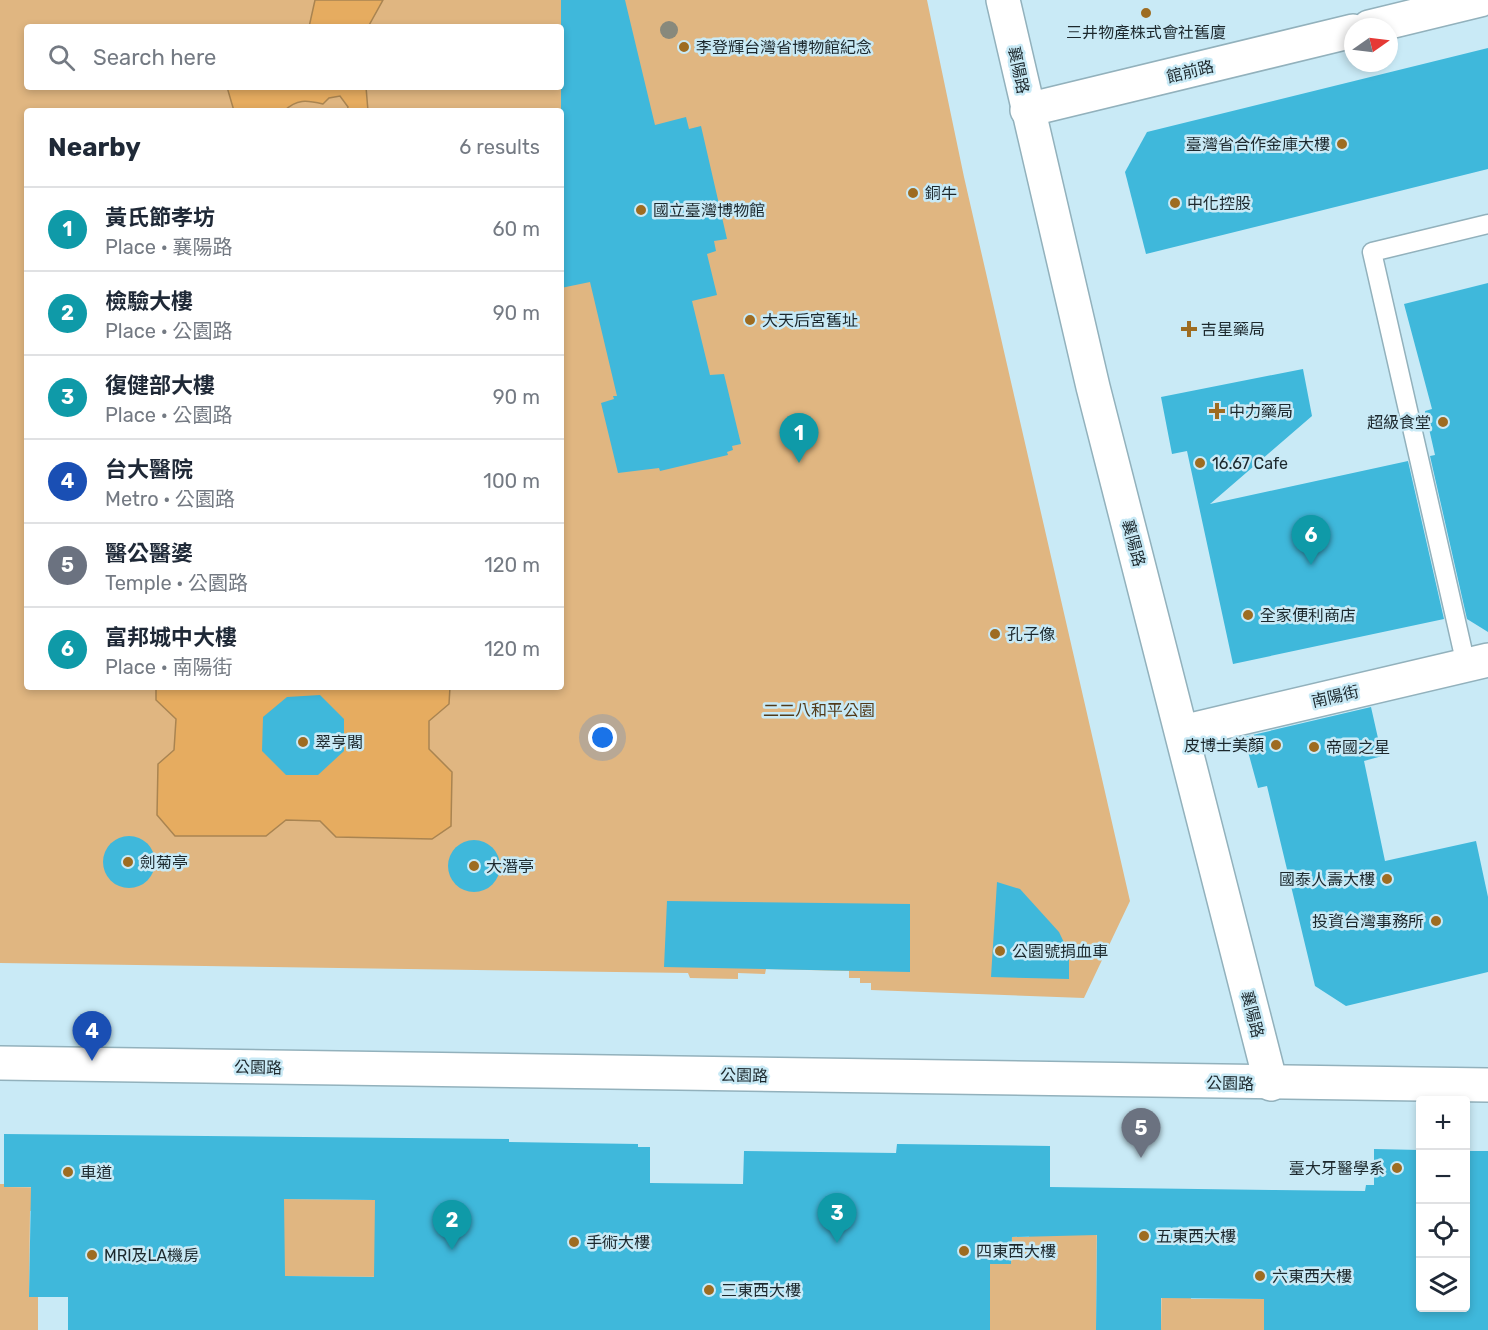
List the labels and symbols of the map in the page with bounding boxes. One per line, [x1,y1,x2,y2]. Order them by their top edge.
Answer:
marker: 三井物產株式會社舊廈 [1139,6,1153,20]
north arrow [1344,18,1398,72]
place label: 三井物產株式會社舊廈 [1066,23,1226,42]
place label: 李登輝台灣省博物館紀念 [696,38,872,57]
marker: 李登輝台灣省博物館紀念 [677,40,691,54]
street label: 襄陽路 [1004,45,1033,96]
street label: 館前路 [1165,56,1216,87]
place label: 臺灣省合作金庫大樓 [1186,135,1330,154]
marker: 臺灣省合作金庫大樓 [1335,137,1349,151]
place label: 銅牛 [925,184,957,203]
marker: 銅牛 [906,186,920,200]
place label: 中化控股 [1187,194,1251,213]
marker: 中化控股 [1168,196,1182,210]
place label: 國立臺灣博物館 [653,201,765,220]
marker: 國立臺灣博物館 [634,203,648,217]
place label: 大天后宮舊址 [762,311,858,330]
marker: 大天后宮舊址 [743,313,757,327]
place label: 吉星藥局 [1201,320,1265,339]
marker: 吉星藥局 [1182,322,1196,336]
place label: 中力藥局 [1229,402,1293,421]
marker: 中力藥局 [1210,404,1224,418]
place label: 超級食堂 [1367,413,1431,432]
pin: 1 [780,414,818,463]
marker: 超級食堂 [1436,415,1450,429]
place label: 16.67 Cafe [1212,454,1288,473]
marker: 16.67 Cafe [1193,456,1207,470]
pin: 6 [1292,516,1330,565]
street label: 襄陽路 [1118,517,1149,569]
place label: 全家便利商店 [1260,606,1356,625]
marker: 全家便利商店 [1241,608,1255,622]
place label: 孔子像 [1007,625,1055,644]
marker: 孔子像 [988,627,1002,641]
street label: 南陽街 [1310,682,1361,711]
park label: 二二八和平公園 [763,701,875,720]
your location [588,723,617,752]
place label: 翠亨閣 [315,733,363,752]
marker: 翠亨閣 [296,735,310,749]
place label: 皮博士美顏 [1184,736,1264,755]
marker: 皮博士美顏 [1269,738,1283,752]
place label: 帝國之星 [1326,738,1390,757]
marker: 帝國之星 [1307,740,1321,754]
place label: 劍菊亭 [140,853,188,872]
marker: 劍菊亭 [121,855,135,869]
place label: 大潛亭 [486,857,534,876]
marker: 大潛亭 [467,859,481,873]
place label: 國泰人壽大樓 [1279,870,1375,889]
marker: 國泰人壽大樓 [1380,872,1394,886]
place label: 投資台灣事務所 [1312,912,1424,931]
marker: 投資台灣事務所 [1429,914,1443,928]
place label: 公園號捐血車 [1012,942,1108,961]
marker: 公園號捐血車 [993,944,1007,958]
street label: 襄陽路 [1237,989,1268,1040]
pin: 4 [72,1012,112,1061]
street label: 公園路 [234,1058,282,1077]
street label: 公園路 [720,1066,768,1085]
street label: 公園路 [1206,1074,1254,1093]
pin: 5 [1122,1108,1160,1158]
place label: 臺大牙醫學系 [1289,1159,1385,1178]
marker: 臺大牙醫學系 [1390,1161,1404,1175]
place label: 車道 [80,1163,112,1182]
marker: 車道 [61,1165,75,1179]
pin: 3 [818,1194,856,1243]
pin: 2 [432,1200,472,1250]
place label: 五東西大樓 [1156,1227,1236,1246]
marker: 五東西大樓 [1137,1229,1151,1243]
place label: 手術大樓 [586,1233,650,1252]
marker: 手術大樓 [567,1235,581,1249]
place label: 四東西大樓 [976,1242,1056,1261]
marker: 四東西大樓 [957,1244,971,1258]
place label: MRI及LA機房 [104,1246,199,1265]
marker: MRI及LA機房 [85,1248,99,1262]
place label: 六東西大樓 [1272,1267,1352,1286]
marker: 六東西大樓 [1253,1269,1267,1283]
place label: 三東西大樓 [721,1281,801,1300]
marker: 三東西大樓 [702,1283,716,1297]

